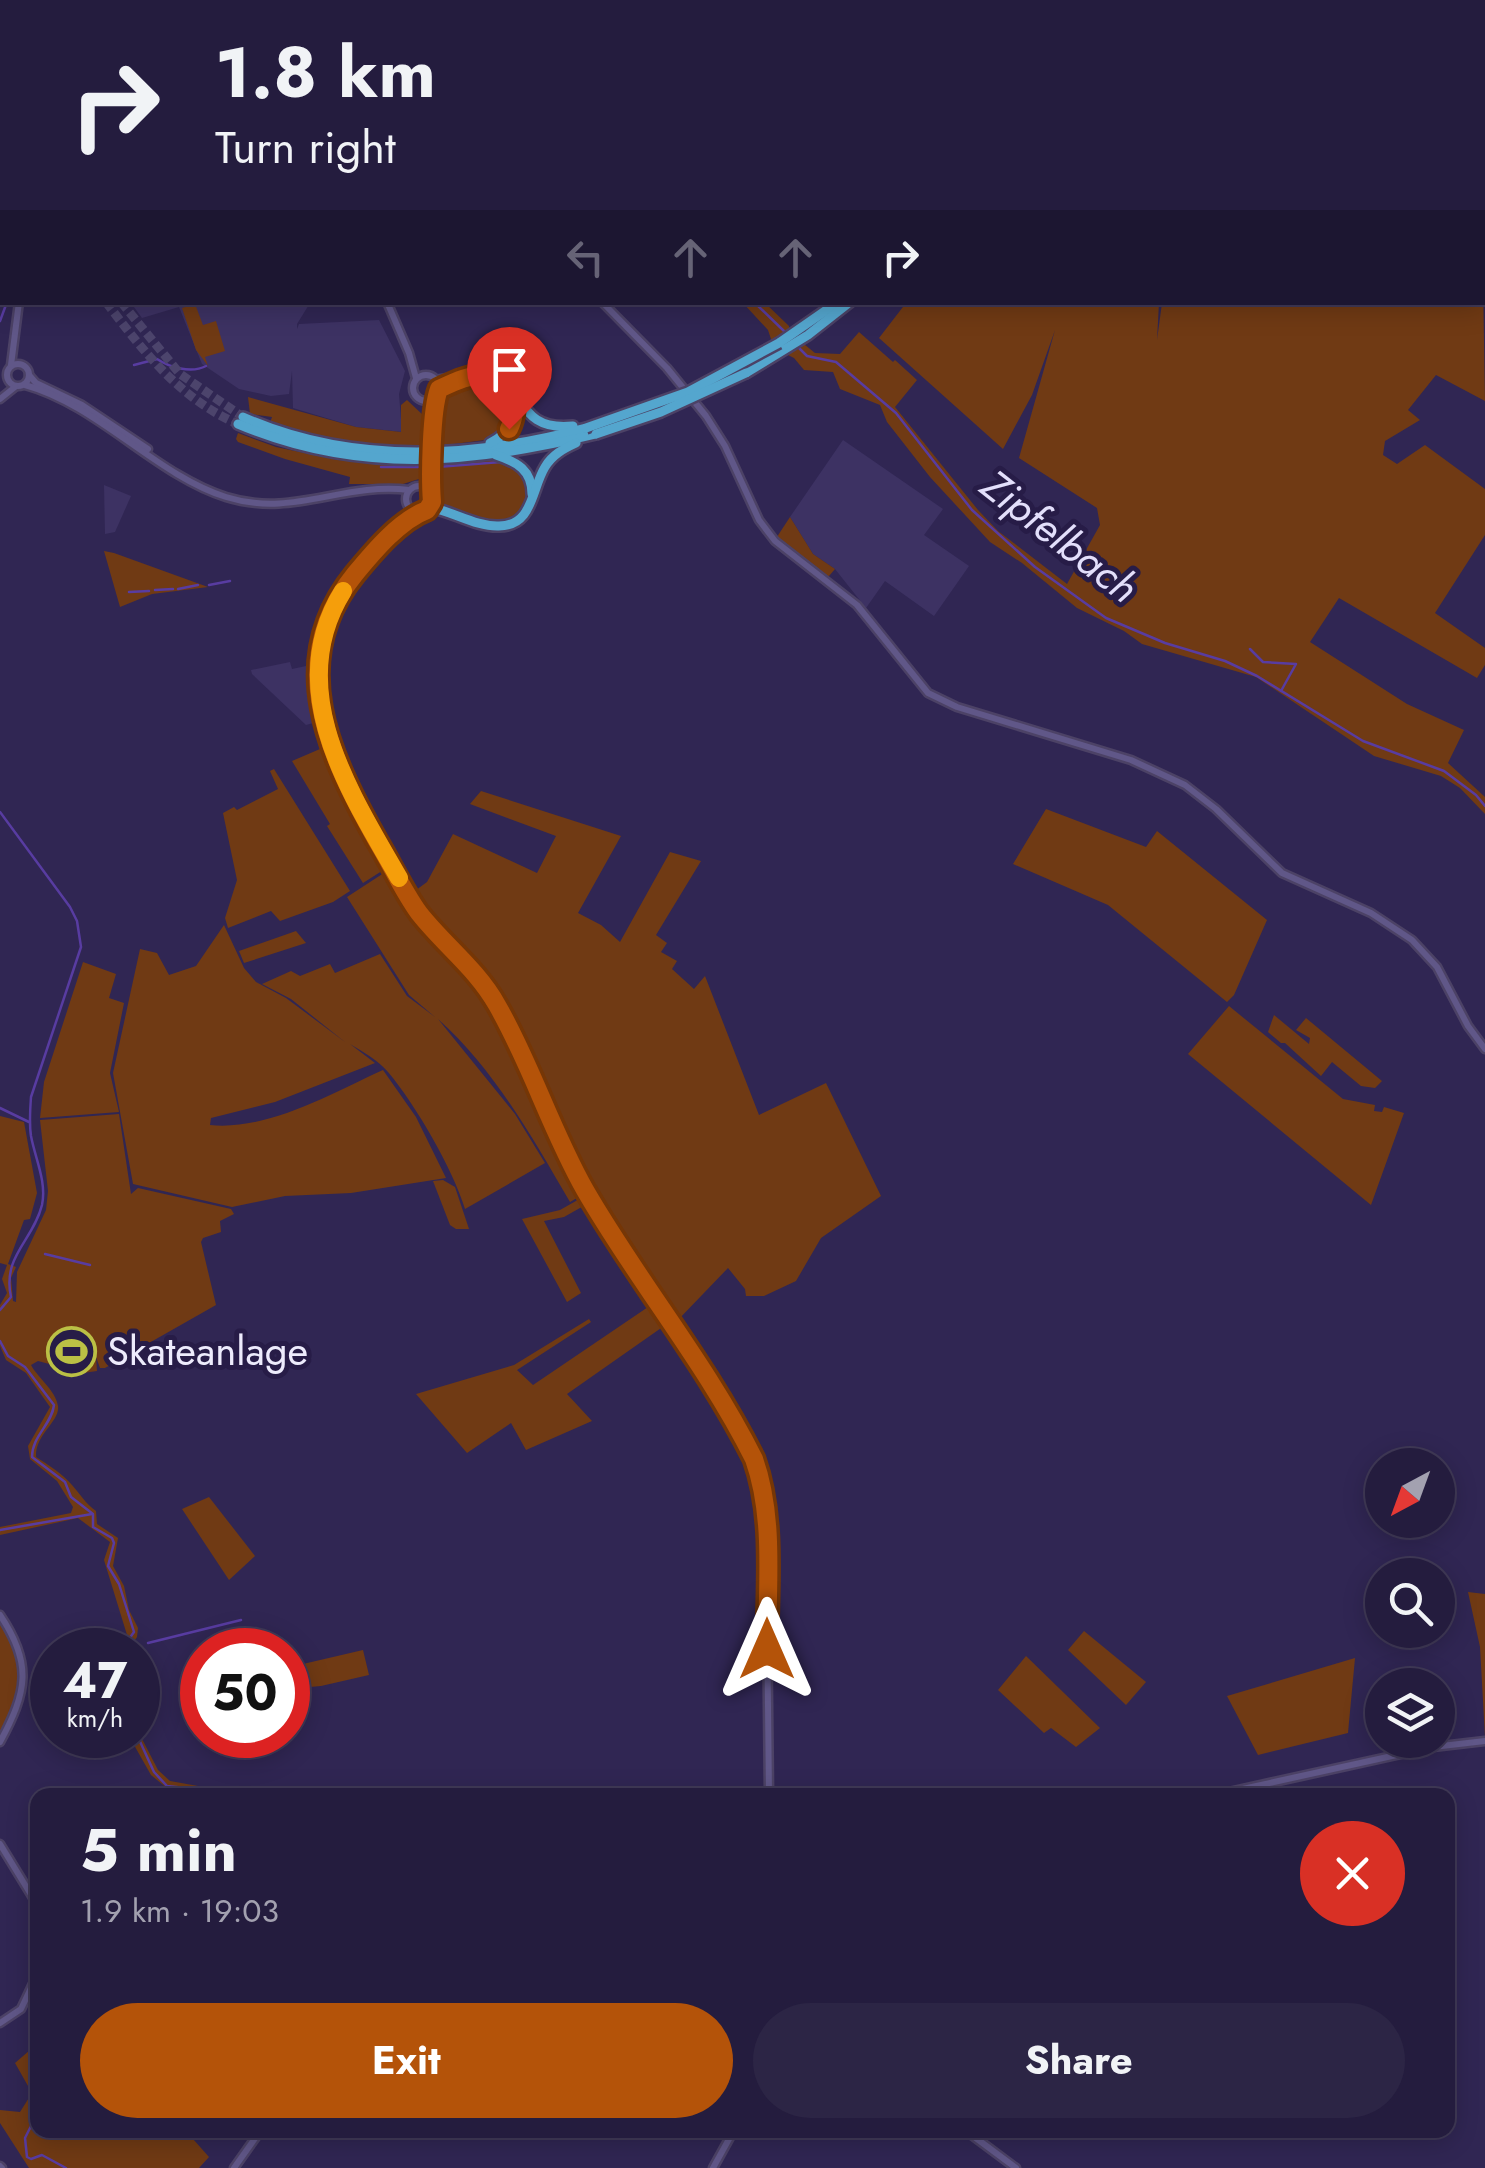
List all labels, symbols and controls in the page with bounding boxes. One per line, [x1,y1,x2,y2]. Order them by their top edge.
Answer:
text: 1.8 km [215,22,436,123]
icon: right [50,40,180,170]
text: Turn right [215,115,396,180]
icon: left [558,230,613,285]
icon: ahead [663,230,718,285]
icon: ahead [768,230,823,285]
icon: right [873,230,928,285]
pin [467,327,552,430]
icon: arrive [482,342,537,397]
water label: Zipfelbach [967,455,1152,617]
place label: Skateanlage [107,1322,308,1380]
sports icon: Skateanlage [46,1325,98,1377]
north arrow [1365,1448,1455,1538]
map controls [1365,1448,1455,1758]
button: search [1365,1558,1455,1648]
position arrow [715,1597,819,1701]
speed limit sign: 50 [180,1628,310,1758]
text: 47 [62,1644,128,1717]
button: layers [1365,1668,1455,1758]
text: km/h [67,1700,123,1736]
text: 5 min [80,1807,237,1894]
button: close [1300,1821,1405,1926]
text: 1.9 km · 19:03 [80,1888,279,1934]
button: Exit [80,2003,733,2118]
button: Share [753,2003,1405,2118]

